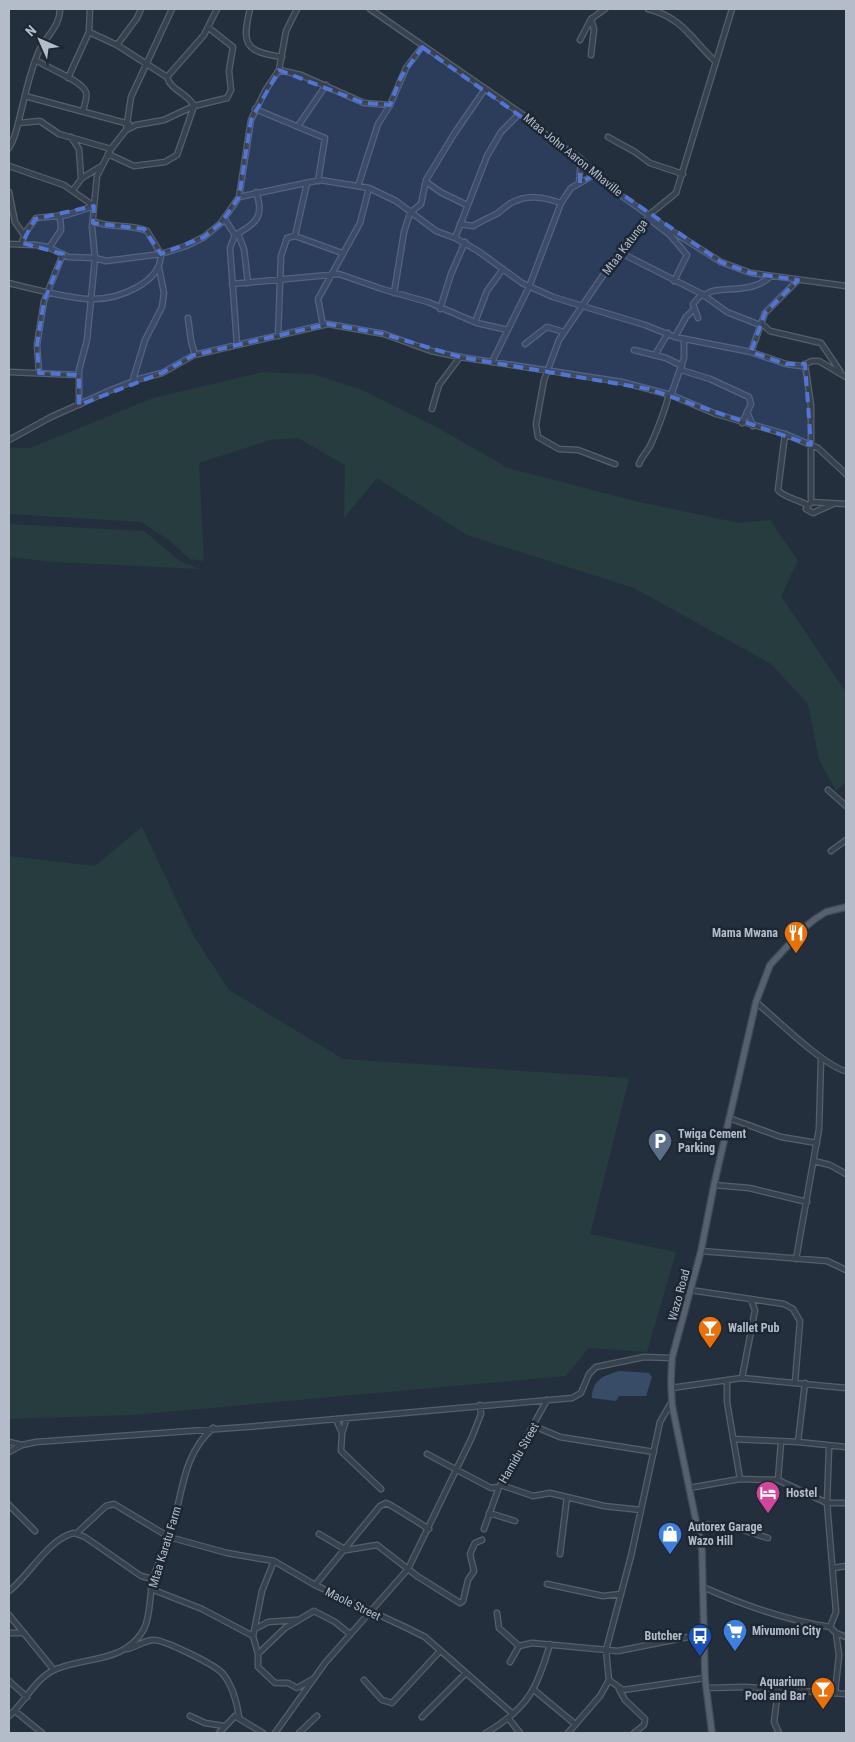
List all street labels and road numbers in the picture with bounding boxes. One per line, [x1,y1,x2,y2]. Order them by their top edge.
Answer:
street label: Mtaa John Aaron Mhaville [521,111,626,199]
street label: Mtaa Katunga [600,216,651,278]
street label: Wazo Road [665,1268,693,1322]
street label: Hamidu Street [496,1420,542,1486]
street label: Mtaa Karatu Farm [146,1505,184,1589]
street label: Maole Street [323,1585,383,1624]

